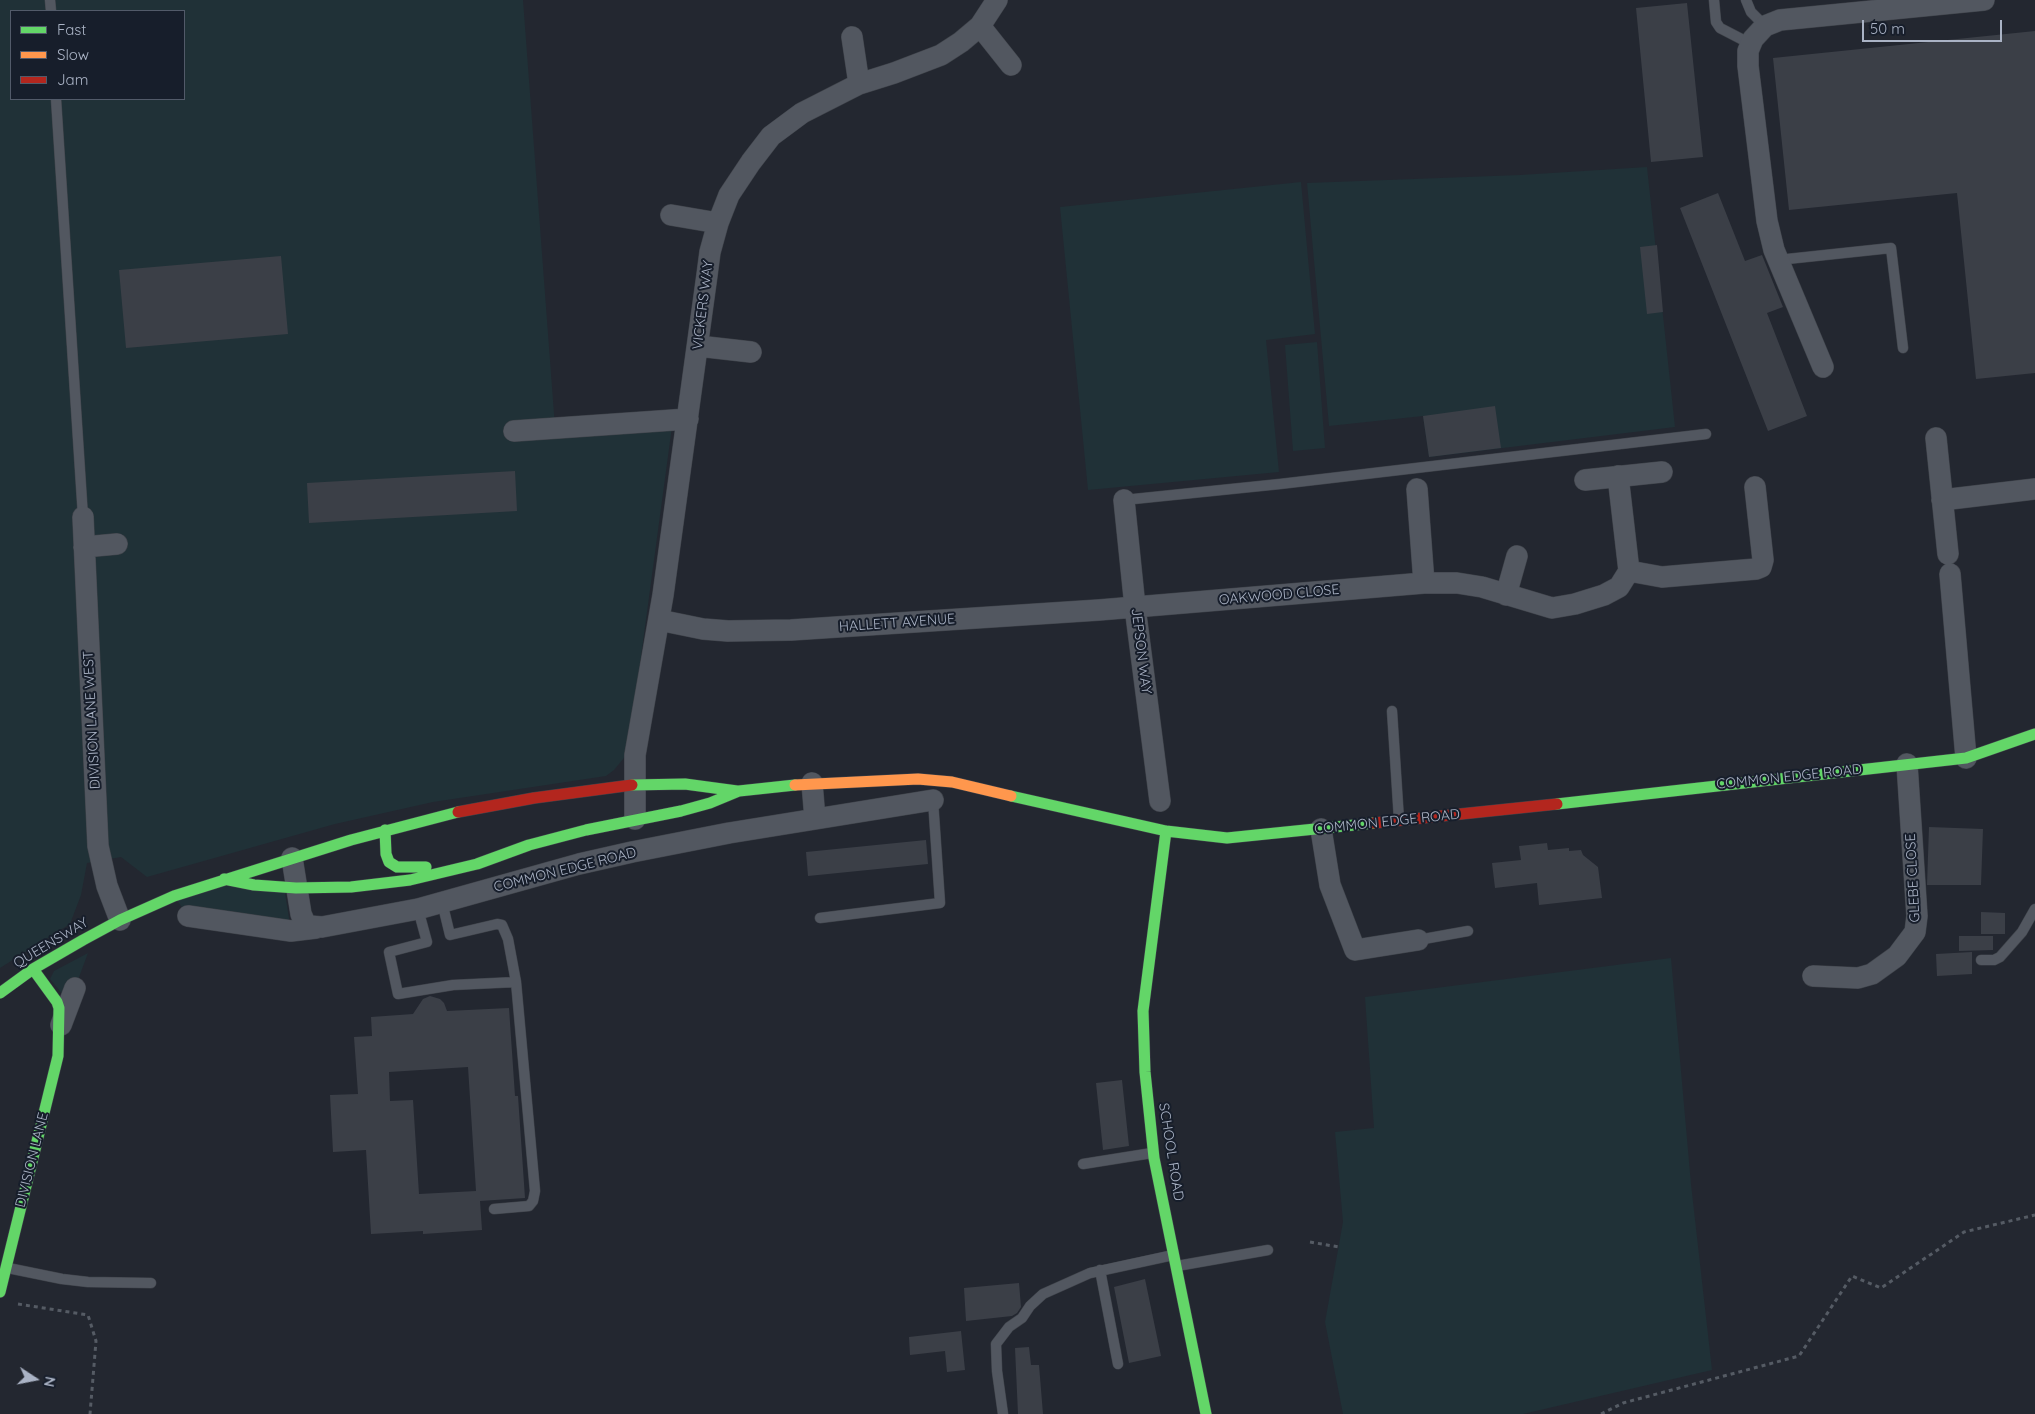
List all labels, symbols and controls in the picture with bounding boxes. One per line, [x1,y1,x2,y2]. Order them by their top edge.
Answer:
legend [10,10,185,100]
scale bar [1865,10,2005,42]
text: 50 m [1870,19,1905,38]
text: Fast [57,20,86,39]
text: Slow [57,45,89,64]
text: Jam [57,70,88,89]
street label: VICKERS WAY [689,259,717,351]
street label: OAKWOOD CLOSE [1218,581,1340,609]
street label: JEPSON WAY [1127,607,1155,695]
street label: HALLETT AVENUE [838,611,956,635]
street label: DIVISION LANE WEST [80,650,104,790]
street label: COMMON EDGE ROAD [1715,761,1863,793]
street label: COMMON EDGE ROAD [1313,806,1461,838]
street label: GLEBE CLOSE [1902,833,1924,923]
street label: COMMON EDGE ROAD [492,844,638,896]
street label: QUEENSWAY [11,914,91,972]
street label: SCHOOL ROAD [1155,1102,1187,1202]
street label: DIVISION LANE [12,1111,52,1209]
north arrow [10,1354,60,1404]
text: N [40,1375,60,1389]

